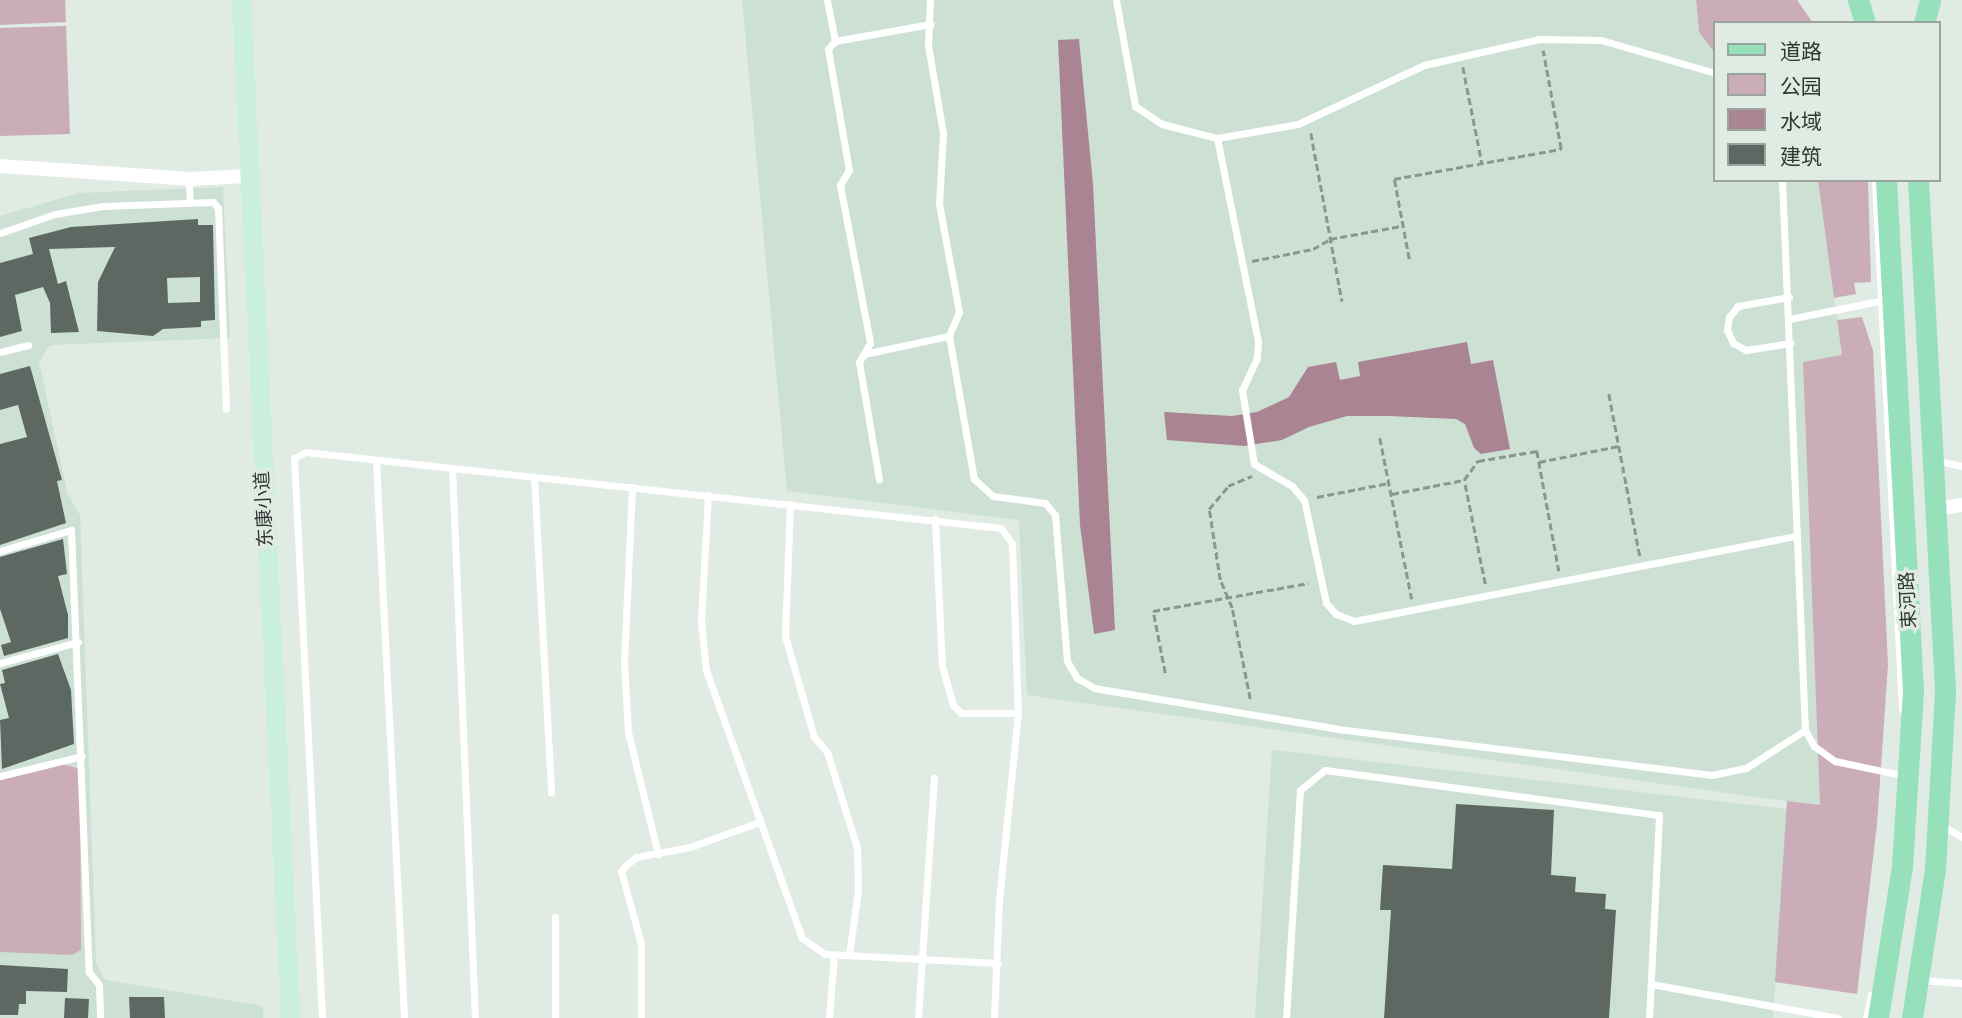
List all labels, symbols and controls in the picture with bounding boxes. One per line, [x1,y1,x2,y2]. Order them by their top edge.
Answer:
legend [1714,21,1941,182]
text: 道路 [1780,37,1822,65]
text: 公园 [1780,72,1822,100]
text: 水域 [1780,107,1822,135]
text: 建筑 [1780,142,1822,170]
street label: 东康小道 [251,470,277,548]
street label: 束河路 [1895,571,1921,629]

